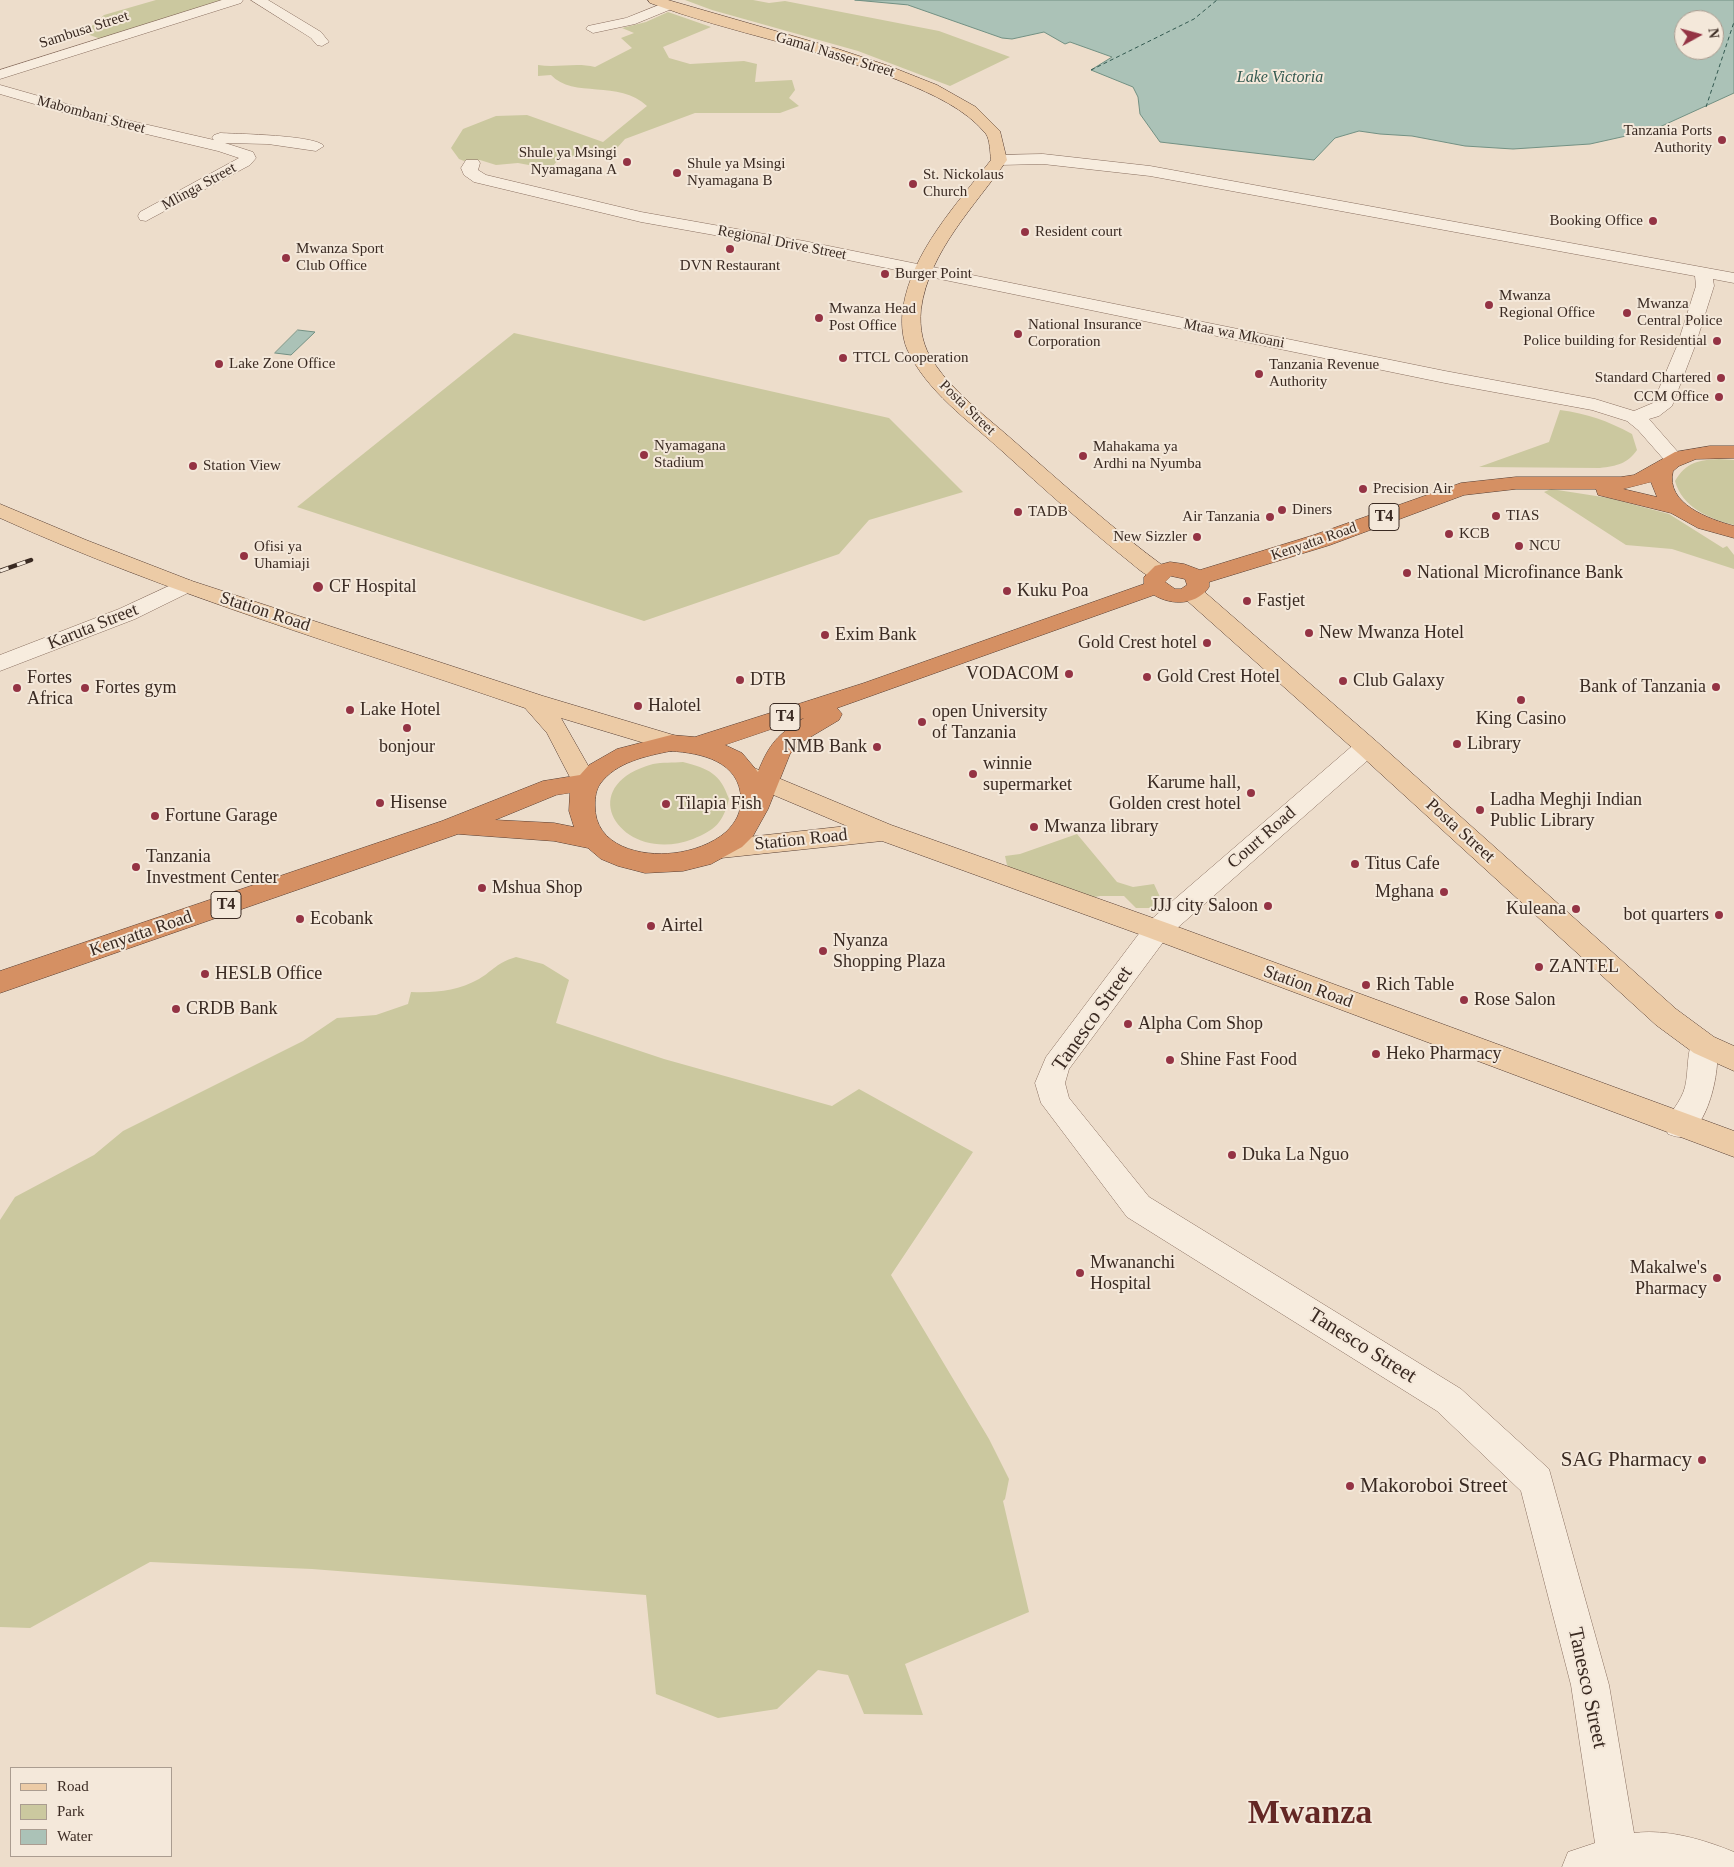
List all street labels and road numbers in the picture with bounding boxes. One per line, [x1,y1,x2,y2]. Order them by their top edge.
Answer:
street label: Sambusa Street [37,7,131,53]
street label: Gamal Nasser Street [773,28,897,82]
street label: Mabombani Street [35,92,147,138]
street label: Mlinga Street [159,159,239,215]
street label: Regional Drive Street [716,222,848,264]
street label: Mtaa wa Mkoani [1182,315,1286,353]
street label: Posta Street [935,377,999,439]
road number: T4 [1369,504,1399,530]
street label: Kenyatta Road [1269,519,1359,565]
street label: Station Road [217,587,313,637]
street label: Karuta Street [45,599,141,655]
road number: T4 [770,704,800,730]
street label: Posta Street [1421,794,1499,868]
street label: Court Road [1223,802,1301,874]
street label: Station Road [753,824,849,856]
road number: T4 [211,892,241,918]
street label: Kenyatta Road [87,906,195,962]
street label: Station Road [1260,961,1356,1013]
street label: Tanesco Street [1047,962,1139,1076]
street label: Tanesco Street [1303,1303,1421,1389]
street label: Tanesco Street [1562,1625,1612,1751]

